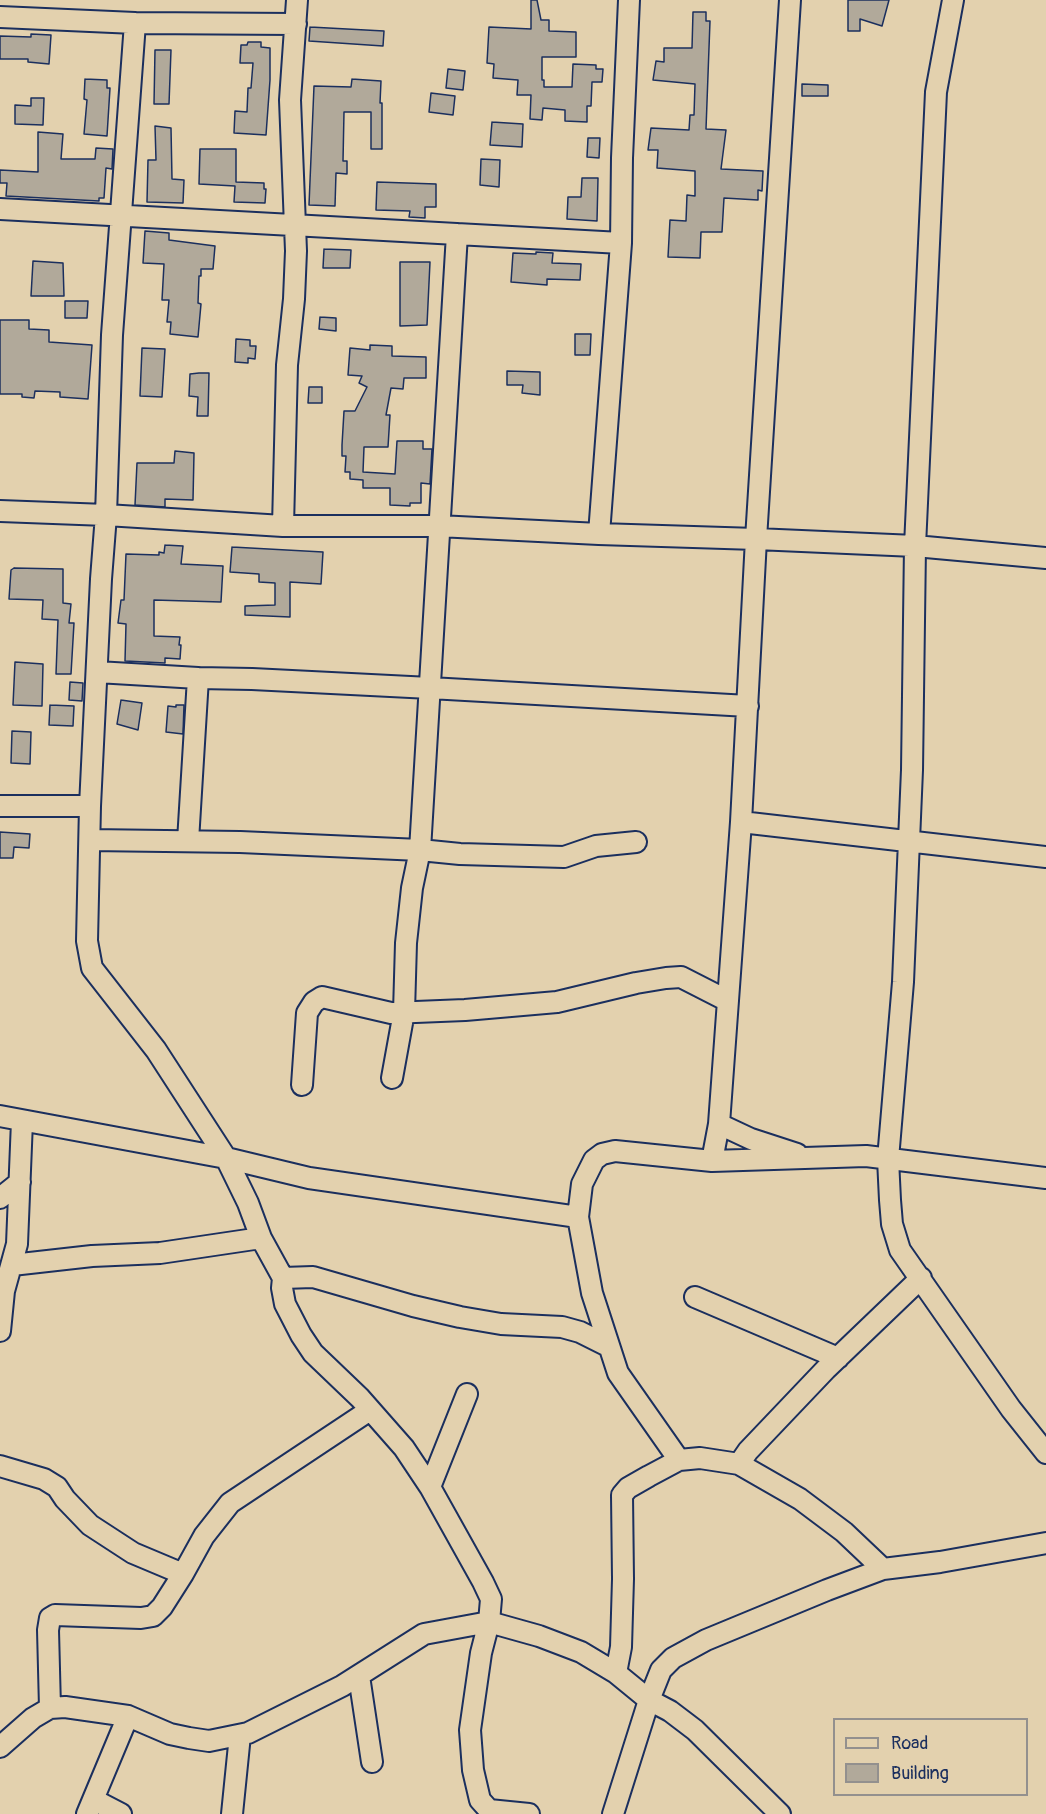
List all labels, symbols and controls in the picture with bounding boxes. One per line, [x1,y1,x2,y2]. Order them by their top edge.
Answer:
legend [833,1718,1028,1796]
text: Road [891,1732,928,1755]
text: Building [891,1762,949,1785]

